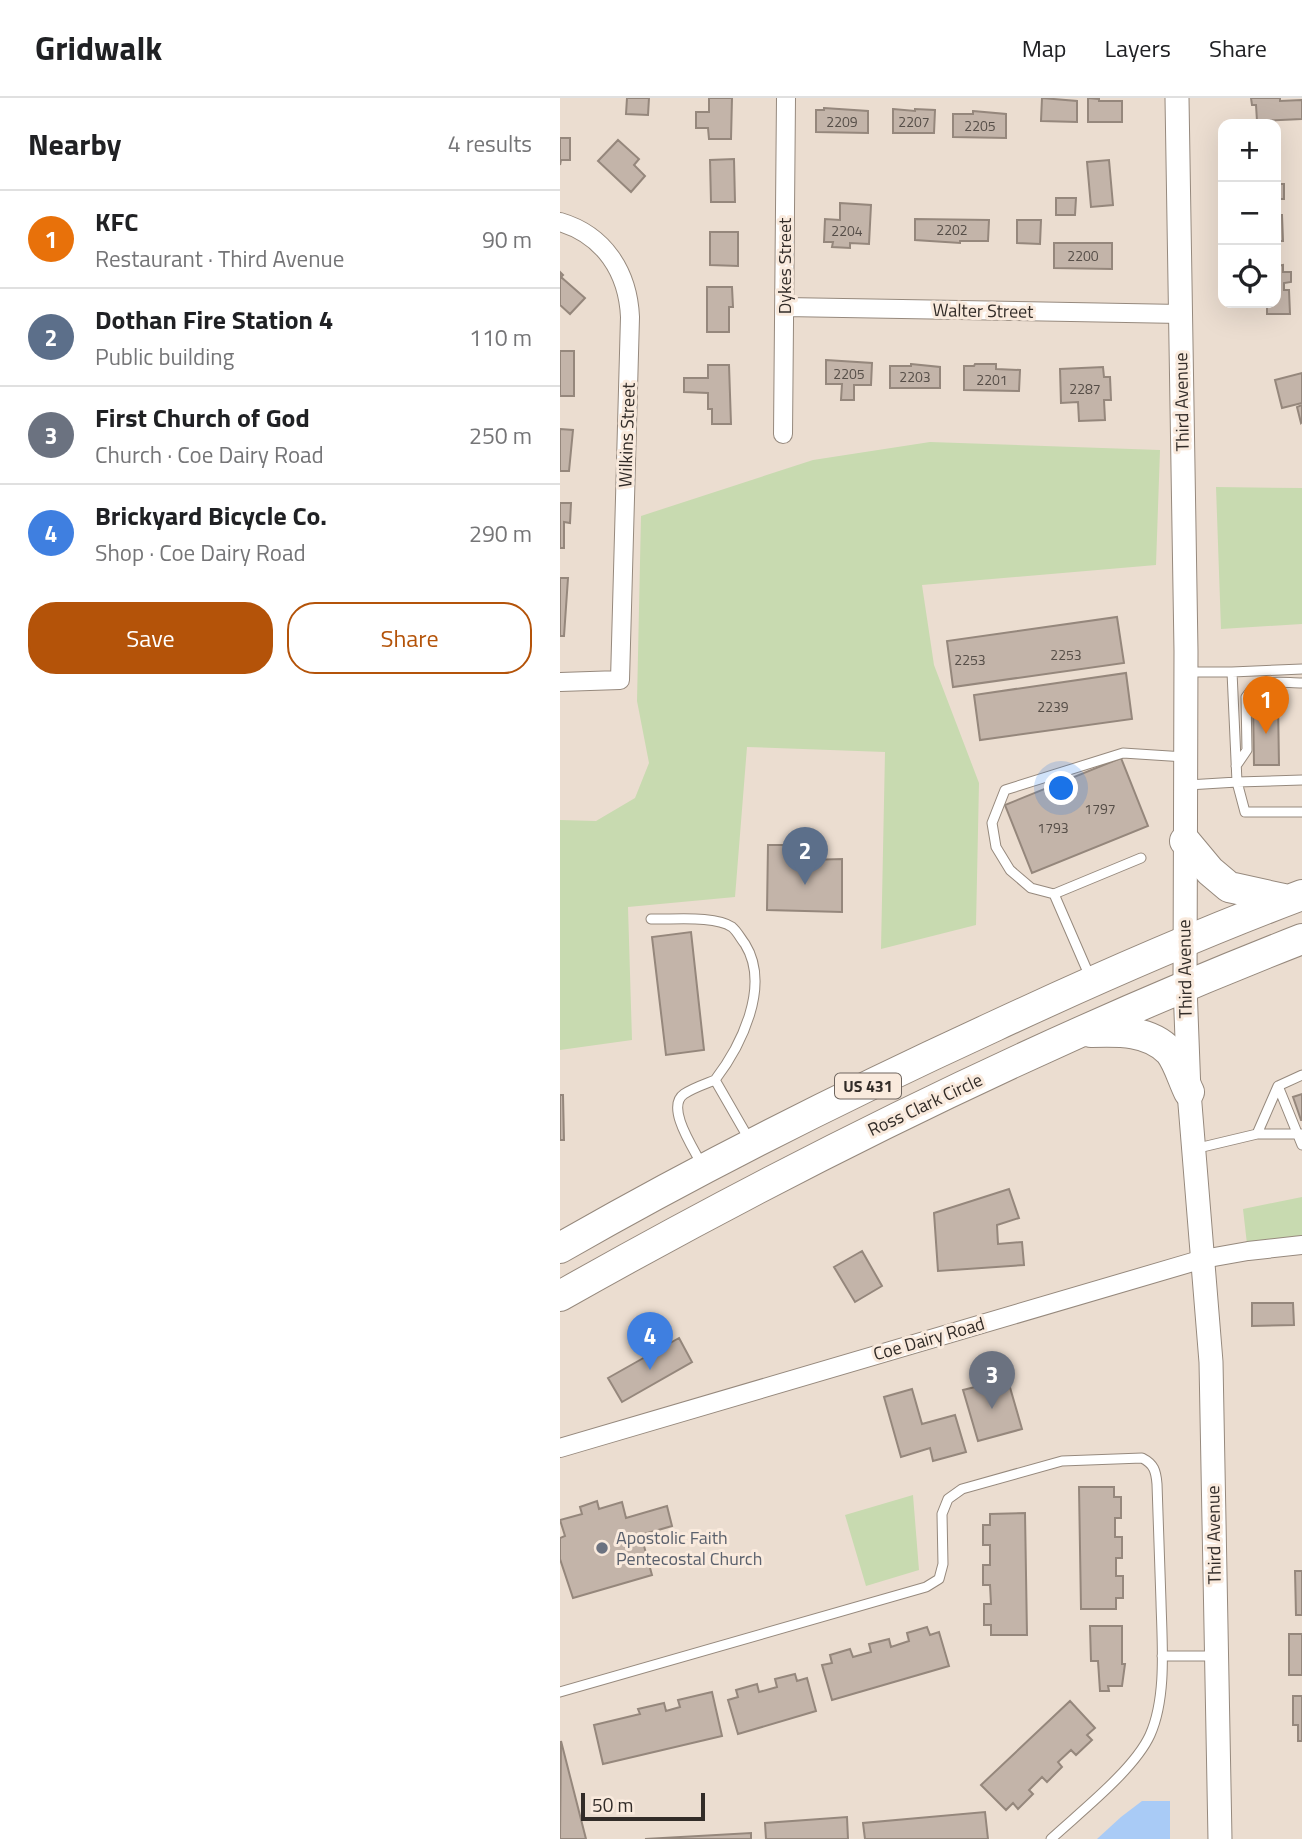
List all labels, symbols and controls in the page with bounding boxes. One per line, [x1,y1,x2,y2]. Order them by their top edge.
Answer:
text: Gridwalk [35,23,162,73]
text: Map [1022,30,1067,66]
text: Layers [1105,30,1171,66]
text: Share [1209,30,1267,66]
house number: 2209 [826,111,858,132]
house number: 2207 [898,111,930,132]
house number: 2205 [964,115,996,136]
map controls [1218,119,1281,308]
button: + [1218,119,1281,182]
text: Nearby [28,121,121,167]
text: 4 results [448,126,532,161]
button: − [1218,182,1281,245]
text: KFC [95,202,138,241]
street label: Dykes Street [771,217,798,314]
house number: 2202 [936,219,968,240]
house number: 2204 [831,220,863,241]
text: 1 [45,222,57,257]
text: 90 m [482,222,532,257]
text: Restaurant · Third Avenue [95,241,344,276]
house number: 2200 [1067,245,1099,266]
button: locate [1218,245,1281,308]
street label: Walter Street [932,296,1034,325]
text: Dothan Fire Station 4 [95,300,333,339]
text: 2 [45,320,57,355]
text: 110 m [469,320,532,355]
text: Public building [95,339,234,374]
street label: Third Avenue [1167,352,1196,452]
house number: 2205 [833,363,865,384]
house number: 2203 [899,366,931,387]
house number: 2201 [976,369,1008,390]
house number: 2287 [1069,378,1101,399]
street label: Wilkins Street [611,381,642,488]
text: First Church of God [95,398,310,437]
text: 3 [45,418,57,453]
text: 250 m [469,418,532,453]
text: Church · Coe Dairy Road [95,437,324,472]
text: Brickyard Bicycle Co. [95,496,327,535]
text: 4 [45,516,57,551]
text: 290 m [469,516,532,551]
text: Shop · Coe Dairy Road [95,535,306,570]
button: Save [28,602,273,674]
button: Share [287,602,532,674]
house number: 2253 [1050,644,1082,665]
house number: 2253 [954,649,986,670]
pin: 1 [1243,676,1289,734]
house number: 2239 [1037,696,1069,717]
your location [1044,771,1078,805]
house number: 1797 [1084,798,1116,819]
house number: 1793 [1037,817,1069,838]
pin: 2 [782,827,828,885]
street label: Third Avenue [1170,919,1199,1019]
street label: Ross Clark Circle [863,1066,987,1143]
road number: US 431 [835,1074,901,1098]
street label: Coe Dairy Road [870,1310,988,1367]
pin: 4 [627,1312,673,1370]
pin: 3 [969,1351,1015,1409]
street label: Third Avenue [1199,1485,1228,1585]
place label: Apostolic Faith Pentecostal Church [616,1524,762,1572]
marker: Apostolic Faith Pentecostal Church [594,1540,610,1556]
scale bar [581,1790,705,1822]
text: 50 m [592,1790,633,1819]

